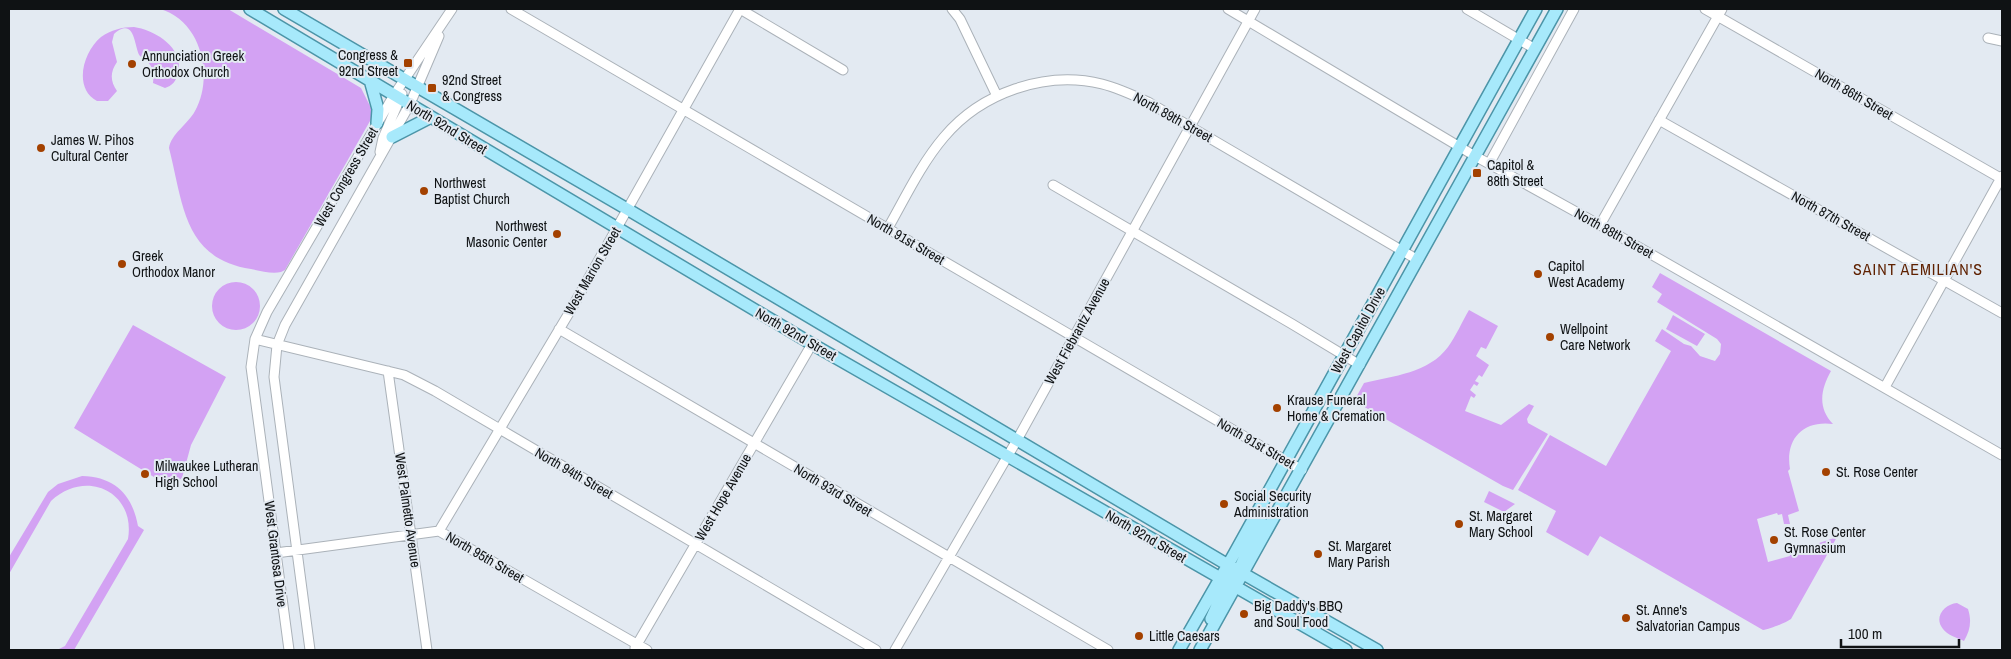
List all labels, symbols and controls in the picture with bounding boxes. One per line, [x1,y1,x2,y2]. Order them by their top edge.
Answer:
place label: Congress & 92nd Street [338,46,398,80]
place label: Annunciation Greek Orthodox Church [141,47,244,81]
marker: Congress & 92nd Street [402,57,414,69]
marker: Annunciation Greek Orthodox Church [126,58,138,70]
street label: North 86th Street [1812,64,1896,124]
place label: 92nd Street & Congress [442,71,502,105]
marker: 92nd Street & Congress [426,82,438,94]
street label: North 89th Street [1130,88,1216,146]
street label: North 92nd Street [404,96,490,158]
street label: West Congress Street [310,124,382,230]
place label: James W. Pihos Cultural Center [51,131,134,165]
marker: James W. Pihos Cultural Center [35,142,47,154]
place label: Capitol & 88th Street [1487,156,1543,190]
marker: Capitol & 88th Street [1471,167,1483,179]
place label: Northwest Baptist Church [434,174,510,208]
marker: Northwest Baptist Church [418,185,430,197]
street label: North 87th Street [1788,187,1874,245]
street label: North 88th Street [1571,204,1657,262]
street label: North 91st Street [864,210,948,268]
place label: Northwest Masonic Center [466,217,547,251]
street label: West Marion Street [560,224,624,318]
marker: Northwest Masonic Center [551,228,563,240]
place label: Greek Orthodox Manor [132,247,215,281]
place label: Capitol West Academy [1548,257,1625,291]
marker: Greek Orthodox Manor [116,258,128,270]
district label: SAINT AEMILIAN'S [1853,258,1983,280]
marker: Capitol West Academy [1532,268,1544,280]
street label: West Fiebrantz Avenue [1040,275,1114,387]
street label: West Capitol Drive [1327,284,1389,376]
street label: North 92nd Street [752,304,840,364]
place label: Wellpoint Care Network [1560,320,1630,354]
marker: Wellpoint Care Network [1544,331,1556,343]
place label: Krause Funeral Home & Cremation [1287,391,1385,425]
marker: Krause Funeral Home & Cremation [1271,402,1283,414]
street label: North 91st Street [1214,414,1298,472]
street label: North 94th Street [532,443,616,503]
street label: West Hope Avenue [691,450,755,544]
street label: West Palmetto Avenue [391,451,425,569]
place label: Milwaukee Lutheran High School [155,457,258,491]
street label: North 93rd Street [791,460,875,520]
place label: St. Rose Center [1836,463,1918,481]
marker: St. Rose Center [1820,466,1832,478]
marker: Milwaukee Lutheran High School [139,468,151,480]
place label: Social Security Administration [1233,487,1311,521]
marker: Social Security Administration [1218,498,1230,510]
street label: West Grantosa Drive [261,500,291,608]
street label: North 92nd Street [1102,506,1190,566]
place label: St. Margaret Mary School [1469,507,1533,541]
marker: St. Margaret Mary School [1453,518,1465,530]
place label: St. Rose Center Gymnasium [1784,523,1866,557]
street label: North 95th Street [443,527,527,587]
marker: St. Rose Center Gymnasium [1768,534,1780,546]
place label: St. Margaret Mary Parish [1328,537,1391,571]
marker: St. Margaret Mary Parish [1312,548,1324,560]
place label: Big Daddy's BBQ and Soul Food [1254,597,1343,631]
place label: St. Anne's Salvatorian Campus [1636,601,1740,635]
marker: Big Daddy's BBQ and Soul Food [1238,608,1250,620]
marker: St. Anne's Salvatorian Campus [1620,612,1632,624]
scale bar [1841,616,1958,648]
text: 100 m [1848,623,1882,644]
place label: Little Caesars [1149,627,1220,645]
marker: Little Caesars [1133,630,1145,642]

